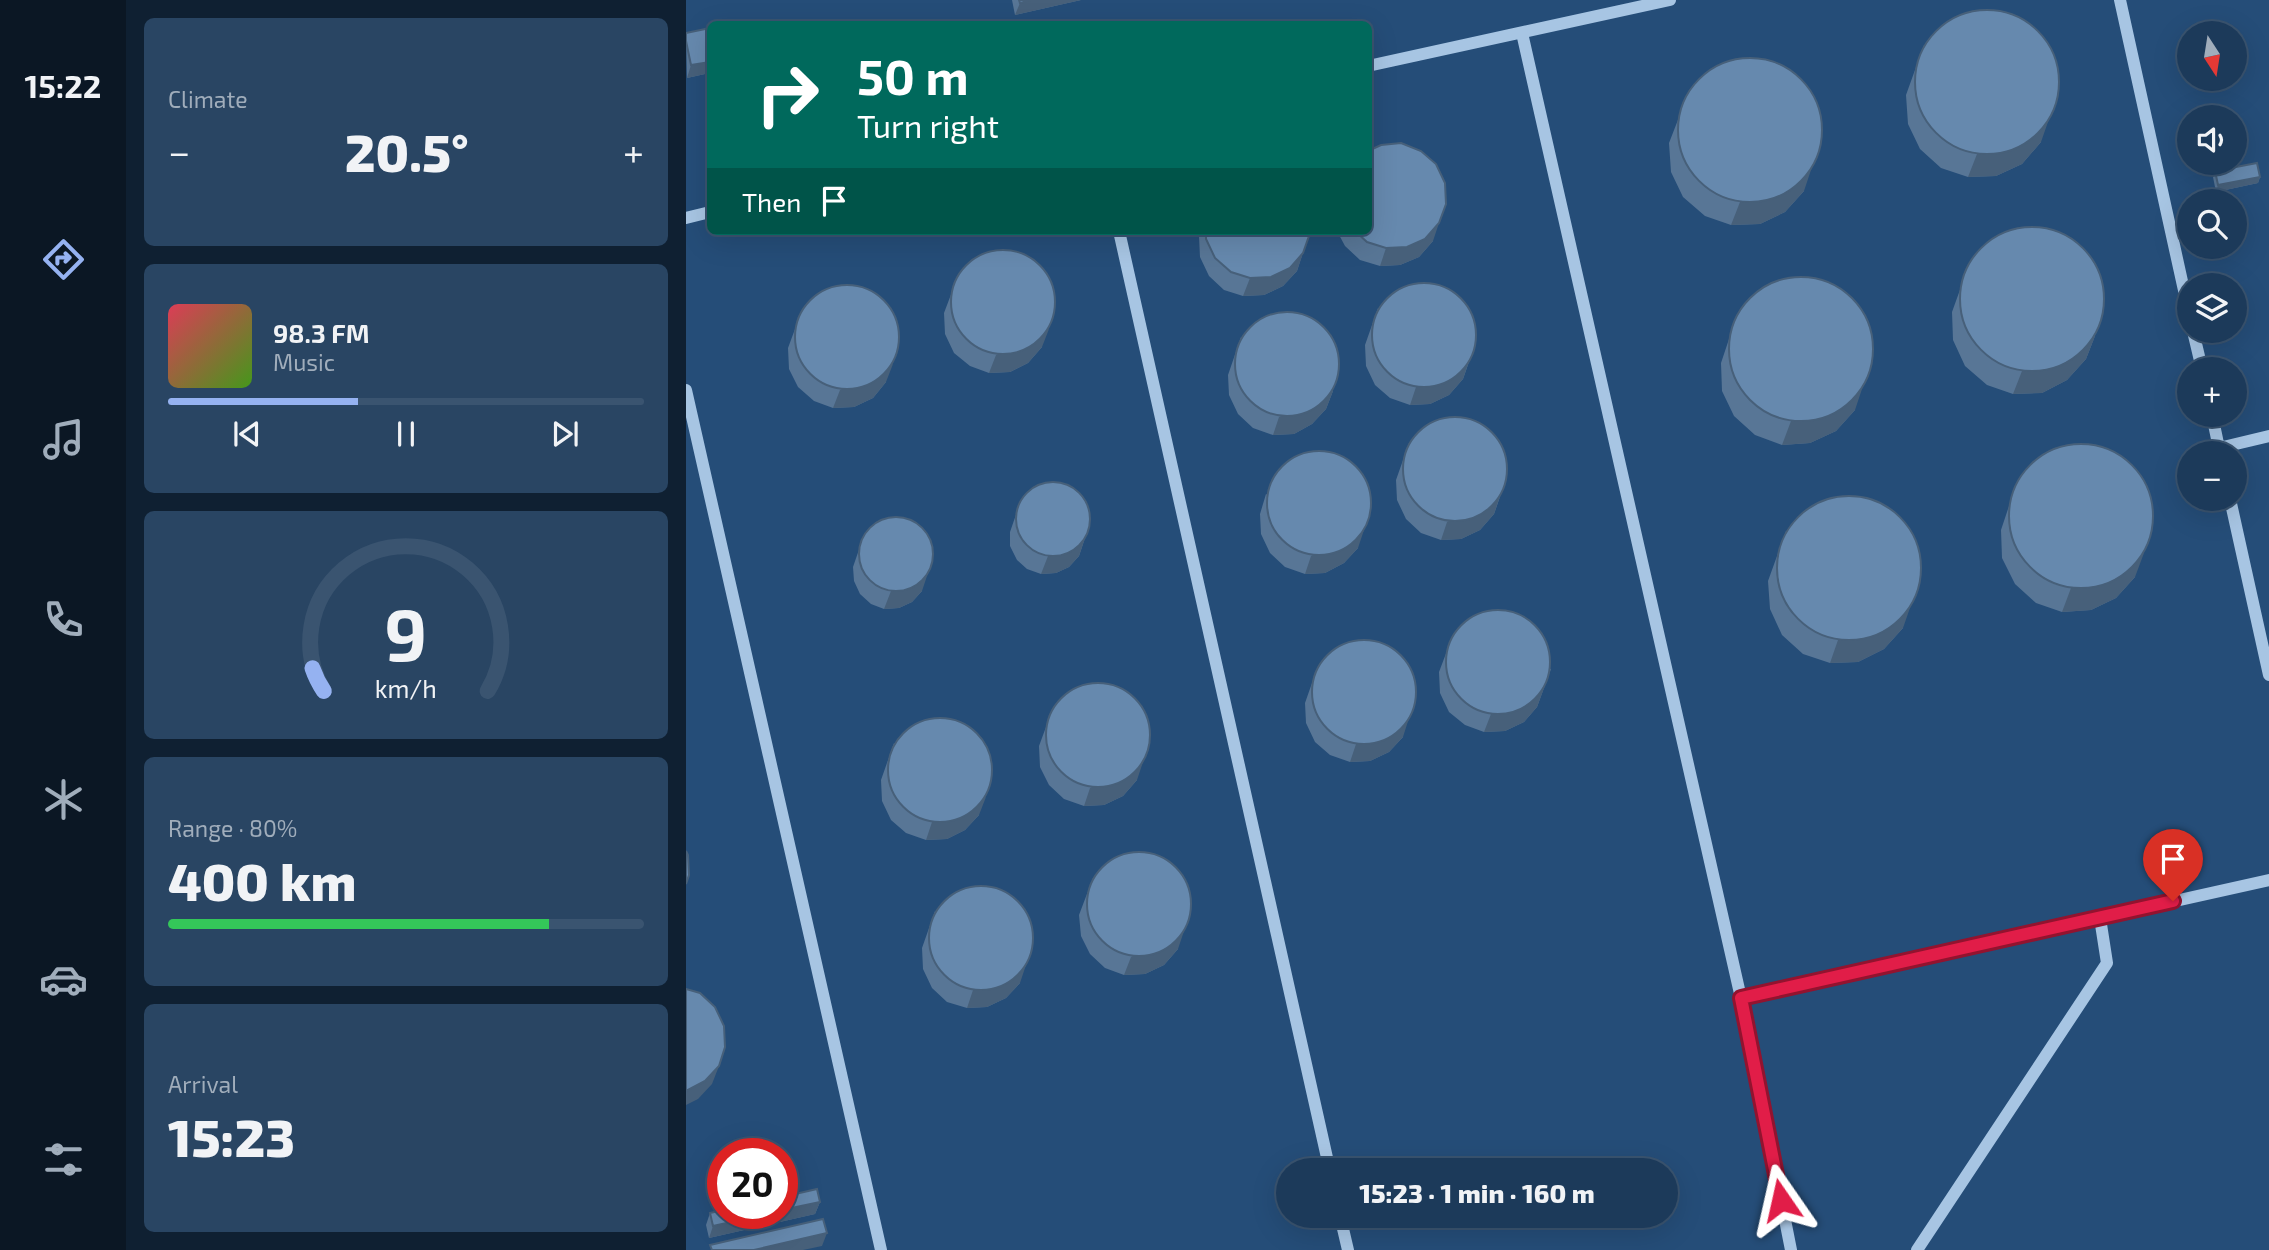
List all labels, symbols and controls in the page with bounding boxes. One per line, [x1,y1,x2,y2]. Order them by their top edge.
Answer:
north arrow [2177,21,2247,91]
map controls [2177,21,2247,511]
text: 50 m [857,46,969,105]
icon: right [742,49,833,140]
text: 15:22 [25,66,101,104]
text: Climate [168,85,248,113]
button: sound [2177,105,2247,175]
text: Turn right [857,106,999,144]
text: 20.5° [345,120,469,182]
text: − [168,128,190,174]
text: + [623,128,644,174]
icon: arrive [815,182,853,220]
text: Then [742,186,801,217]
button: search [2177,189,2247,259]
icon: directions [39,235,88,284]
button: layers [2177,273,2247,343]
text: 98.3 FM [273,317,370,348]
text: Music [273,348,335,376]
button: + [2177,357,2247,427]
icon: music [39,415,88,464]
icon: previous [228,415,266,453]
icon: pause [387,415,425,453]
icon: next [546,415,584,453]
button: − [2177,441,2247,511]
text: 9 [385,588,427,676]
icon: phone [39,595,88,644]
text: km/h [375,673,437,703]
icon: climate [39,775,88,824]
text: Range · 80% [168,814,297,842]
pin [2143,829,2203,901]
icon: arrive [2154,840,2192,878]
text: 400 km [168,849,356,911]
icon: car [39,955,88,1004]
text: Arrival [168,1070,238,1098]
text: 15:23 [168,1105,295,1167]
icon: filters [39,1135,88,1184]
speed limit sign: 20 [707,1138,798,1229]
position arrow [1744,1163,1818,1237]
text: 15:23 · 1 min · 160 m [1359,1177,1595,1208]

